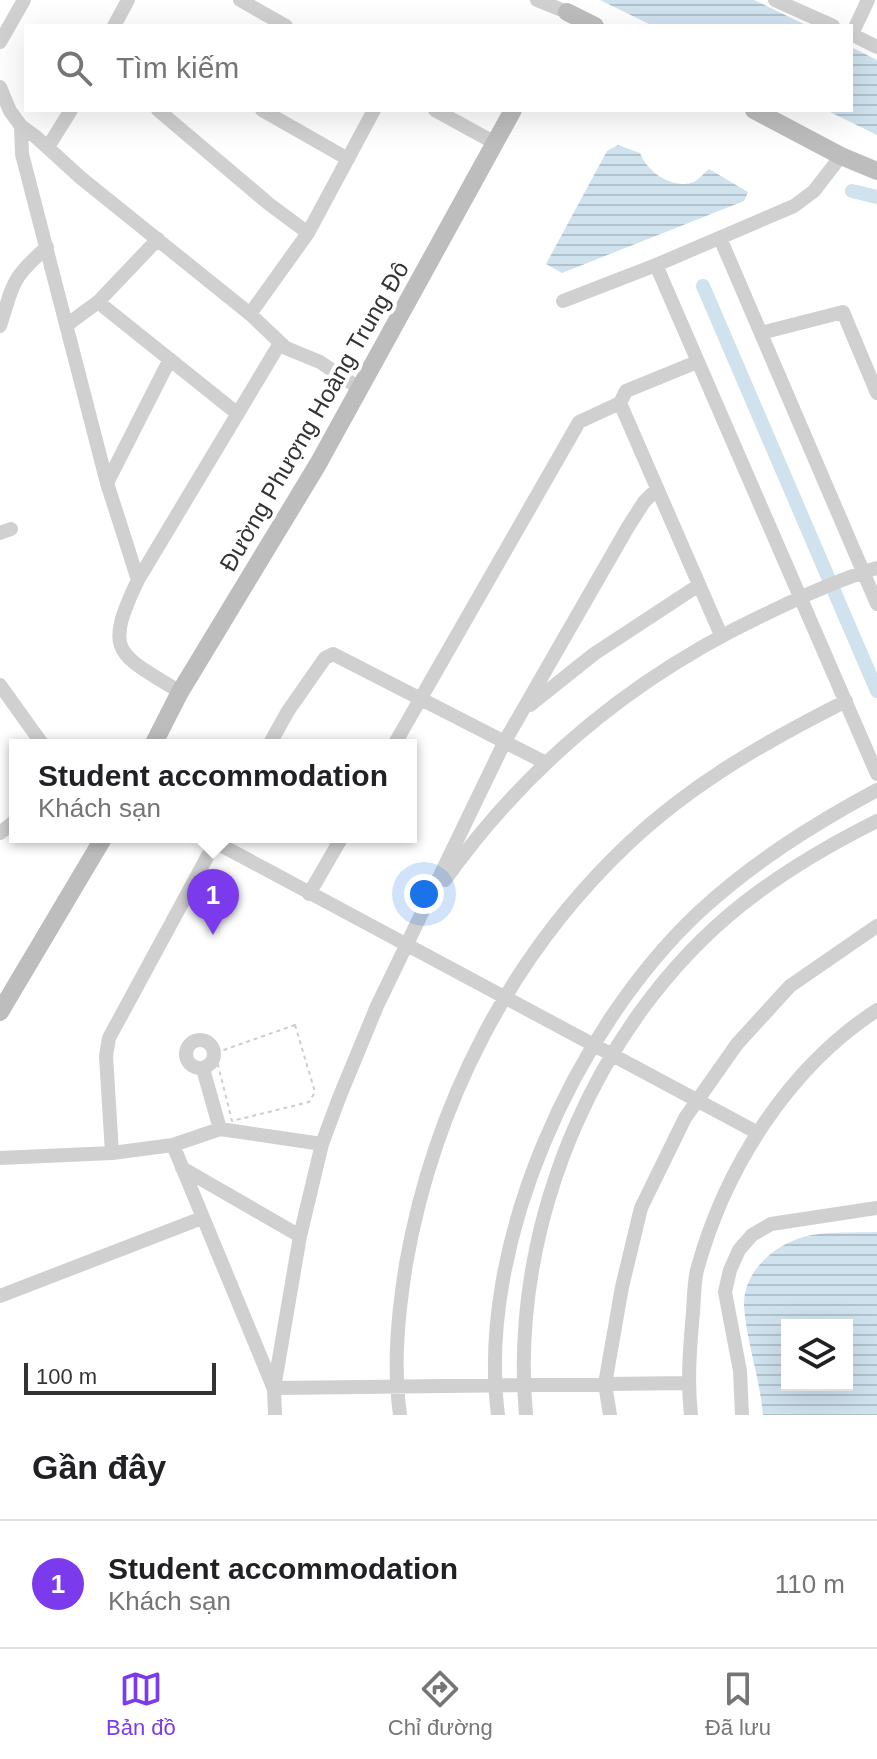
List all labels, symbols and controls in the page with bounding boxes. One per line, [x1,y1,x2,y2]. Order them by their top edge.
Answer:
search box [24,24,853,112]
icon: search [52,46,96,90]
text: Tìm kiếm [116,51,239,84]
street label: Đường Phượng Hoàng Trung Đô [214,256,414,576]
popup [9,739,417,843]
text: Student accommodation [38,759,388,792]
text: Khách sạn [38,793,161,823]
pin: 1 [187,869,239,935]
your location [404,874,444,914]
map controls [781,1319,853,1391]
button: layers [781,1319,853,1391]
scale bar [24,1359,216,1395]
text: 100 m [36,1364,97,1389]
text: Gần đây [32,1448,166,1486]
text: Student accommodation [108,1552,458,1585]
text: 1 [51,1569,65,1599]
text: 110 m [775,1569,845,1599]
text: Khách sạn [108,1586,231,1616]
tab: Bản đồ [106,1667,176,1741]
tab: Chỉ đường [388,1667,493,1741]
tab: Đã lưu [705,1667,771,1741]

